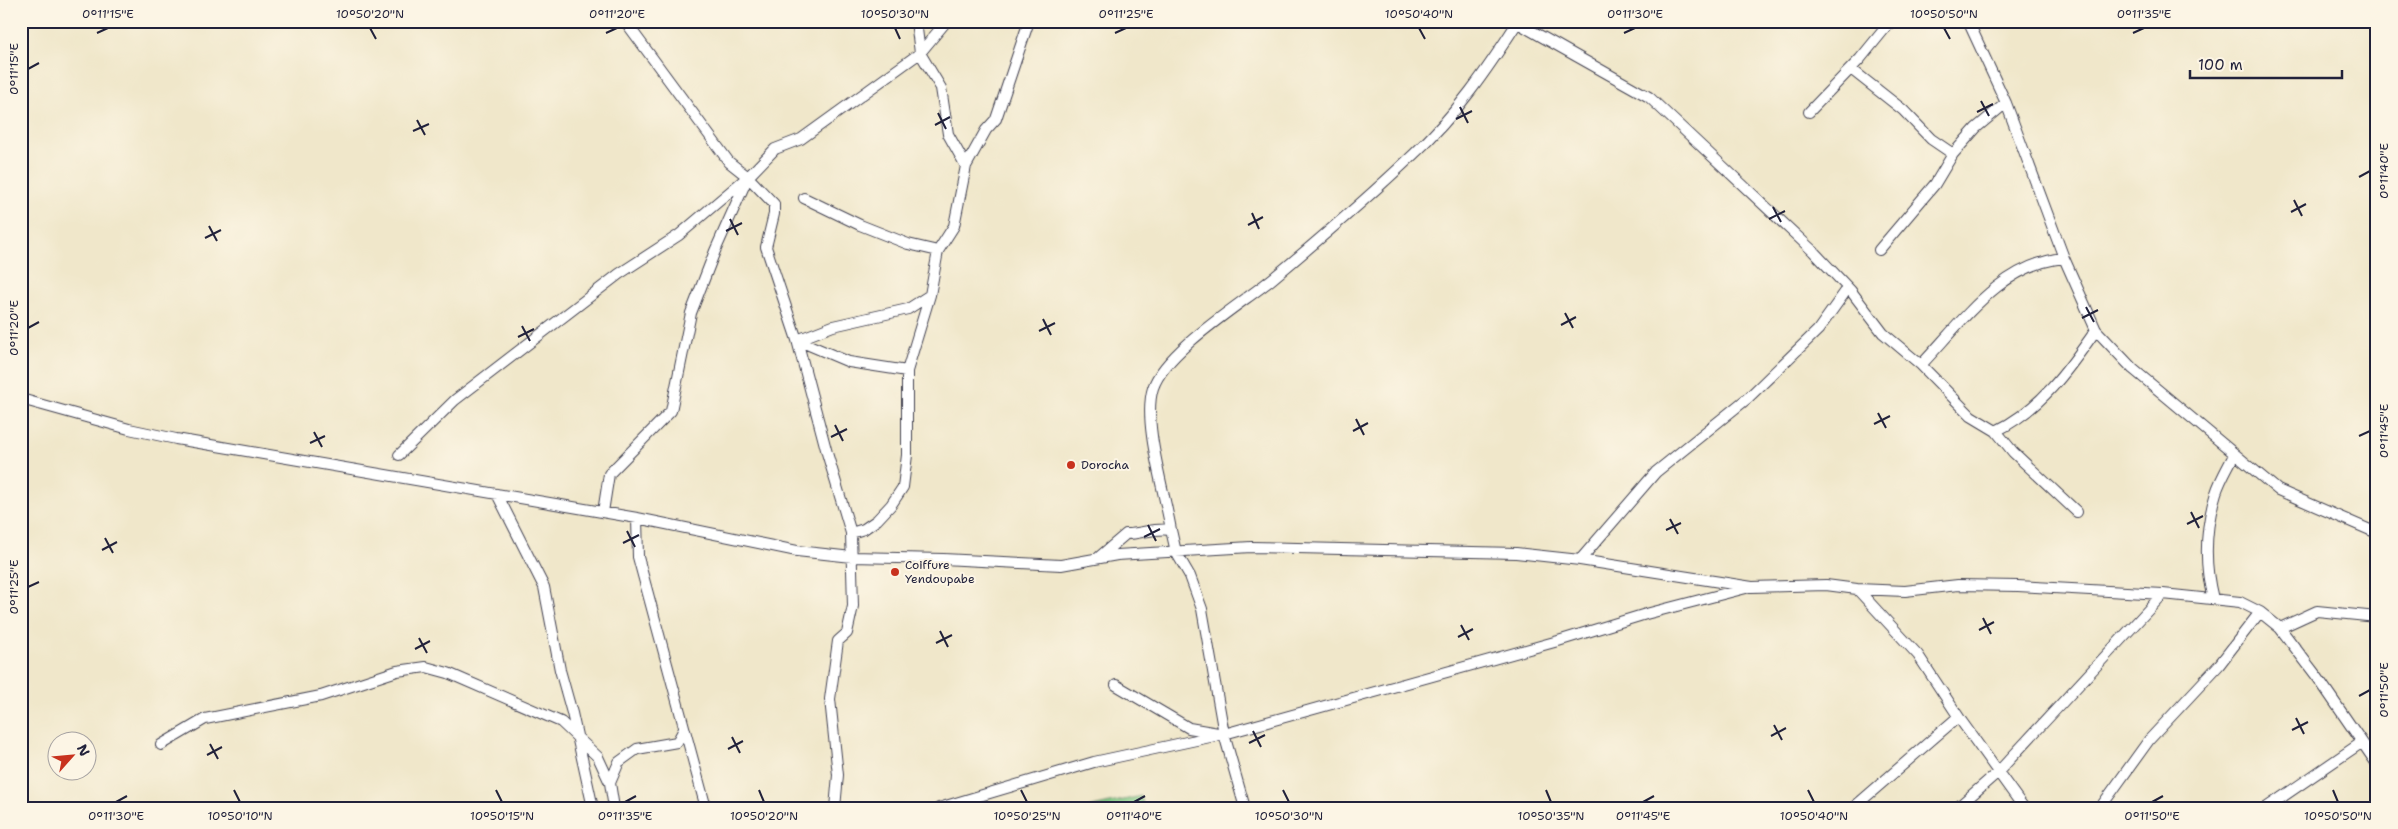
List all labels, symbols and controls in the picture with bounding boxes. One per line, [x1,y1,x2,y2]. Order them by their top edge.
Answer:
text: 0°11'15"E [82,6,134,22]
text: 10°50'20"N [336,6,404,22]
text: 0°11'20"E [589,6,645,22]
text: 10°50'30"N [861,6,929,22]
text: 0°11'25"E [1099,6,1153,22]
text: 10°50'40"N [1385,6,1453,22]
text: 0°11'30"E [1607,6,1663,22]
text: 10°50'50"N [1910,6,1978,22]
text: 0°11'35"E [2117,6,2171,22]
text: 0°11'15"E [6,43,22,95]
scale bar [2190,48,2343,80]
text: 100 m [2198,55,2243,75]
text: 0°11'40"E [2376,143,2392,199]
text: 0°11'20"E [6,300,22,356]
text: 0°11'45"E [2376,404,2392,458]
place label: Dorocha [1081,457,1129,473]
marker: Dorocha [1065,459,1077,471]
place label: Coiffure Yendoupabe [905,557,975,587]
text: 0°11'25"E [6,560,22,614]
marker: Coiffure Yendoupabe [889,566,901,578]
text: 0°11'50"E [2376,662,2392,718]
north arrow [48,732,98,782]
text: N [73,741,94,759]
text: 0°11'30"E [88,808,144,824]
text: 10°50'10"N [207,808,273,824]
text: 10°50'15"N [470,808,534,824]
text: 0°11'35"E [598,808,652,824]
text: 10°50'20"N [730,808,798,824]
text: 10°50'25"N [993,808,1061,824]
text: 0°11'40"E [1106,808,1162,824]
text: 10°50'30"N [1255,808,1323,824]
text: 10°50'35"N [1517,808,1585,824]
text: 0°11'45"E [1616,808,1670,824]
text: 10°50'40"N [1780,808,1848,824]
text: 0°11'50"E [2124,808,2180,824]
text: 10°50'50"N [2304,808,2372,824]

